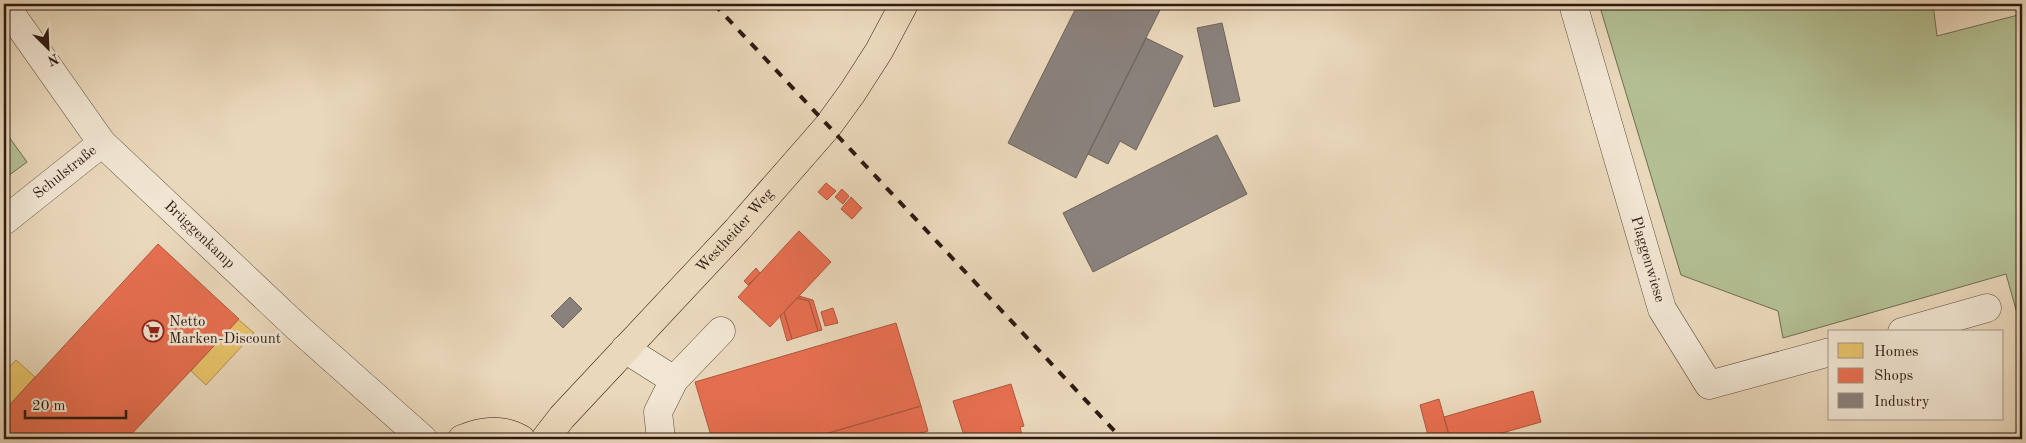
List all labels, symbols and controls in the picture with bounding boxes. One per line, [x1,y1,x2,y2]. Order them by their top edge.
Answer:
north arrow [22,22,72,72]
text: N [45,50,61,68]
street label: Schulstraße [31,143,100,202]
street label: Westheider Weg [694,186,777,276]
street label: Brüggenkamp [161,198,238,272]
street label: Plaggenwiese [1628,215,1667,304]
place label: Netto Marken-Discount [169,315,281,347]
supermarket icon: Netto Marken-Discount [141,319,165,343]
legend [1828,330,2004,420]
text: Homes [1874,345,1919,360]
text: Shops [1874,369,1913,384]
scale bar [25,388,126,420]
text: Industry [1874,395,1930,410]
text: 20 m [32,399,66,414]

